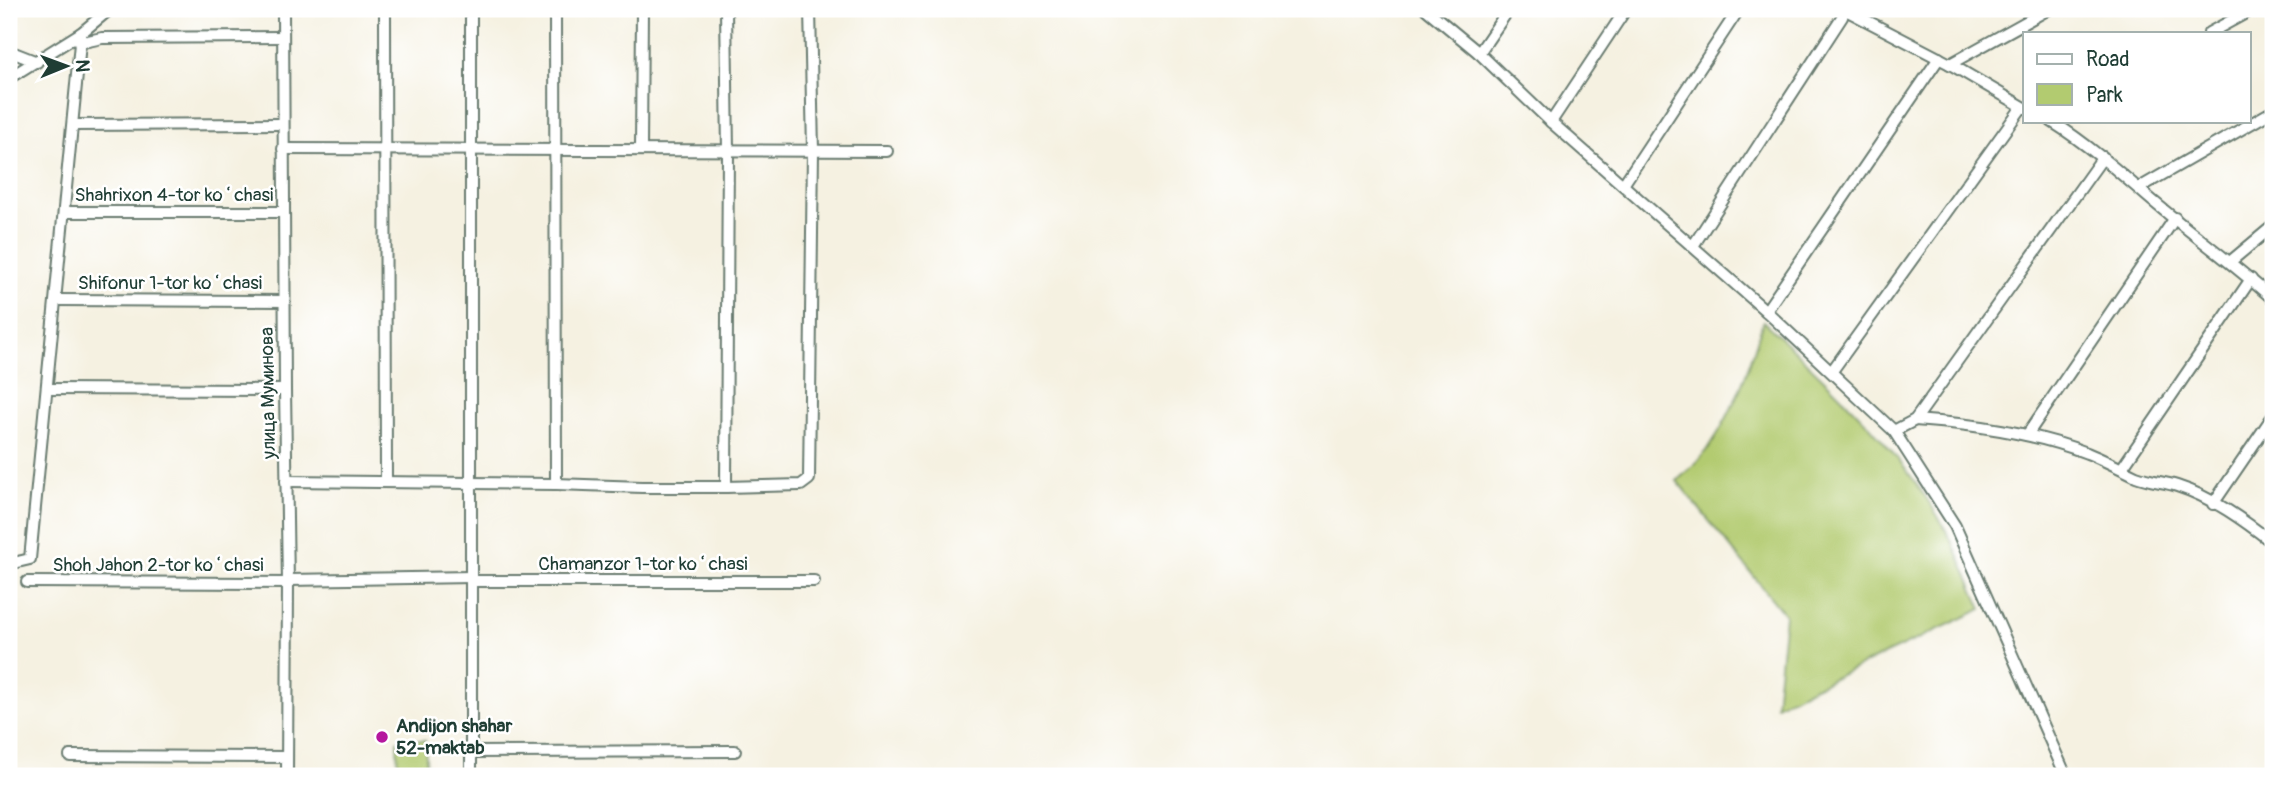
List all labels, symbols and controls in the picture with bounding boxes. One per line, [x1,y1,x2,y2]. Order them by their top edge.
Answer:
north arrow [32,32,102,102]
legend [2023,32,2250,122]
text: Road [2086,46,2130,73]
text: N [70,59,94,72]
text: Park [2086,82,2123,109]
street label: Shahrixon 4-tor koʻchasi [75,183,273,207]
street label: Shifonur 1-tor koʻchasi [78,271,262,295]
street label: улица Муминова [255,327,281,460]
street label: Chamanzor 1-tor koʻchasi [538,552,748,576]
street label: Shoh Jahon 2-tor koʻchasi [52,553,264,577]
place label: Andijon shahar 52-maktab [396,714,512,760]
marker: Andijon shahar 52-maktab [374,729,390,745]

